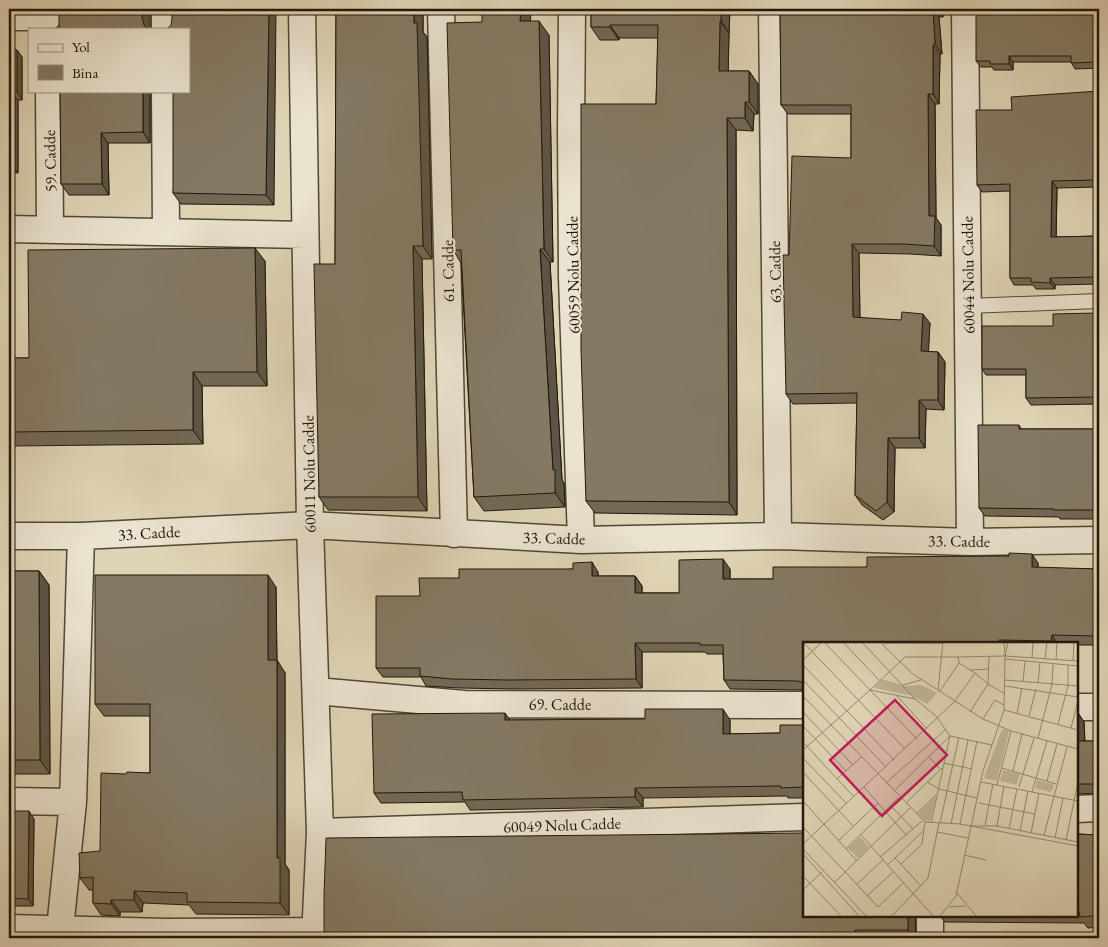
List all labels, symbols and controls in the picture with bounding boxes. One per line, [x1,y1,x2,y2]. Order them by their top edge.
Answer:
legend [28,28,190,92]
text: Yol [72,37,90,56]
text: Bina [72,63,98,82]
street label: 59. Cadde [39,130,61,192]
street label: 60059 Nolu Cadde [561,216,585,334]
street label: 60044 Nolu Cadde [956,216,980,334]
street label: 61. Cadde [437,240,459,302]
street label: 63. Cadde [764,241,786,303]
street label: 60011 Nolu Cadde [297,415,321,533]
street label: 33. Cadde [117,521,181,545]
street label: 33. Cadde [522,526,586,550]
street label: 33. Cadde [928,530,990,552]
inset map [803,642,1078,917]
street label: 69. Cadde [529,694,591,715]
street label: 60049 Nolu Cadde [503,812,621,838]

